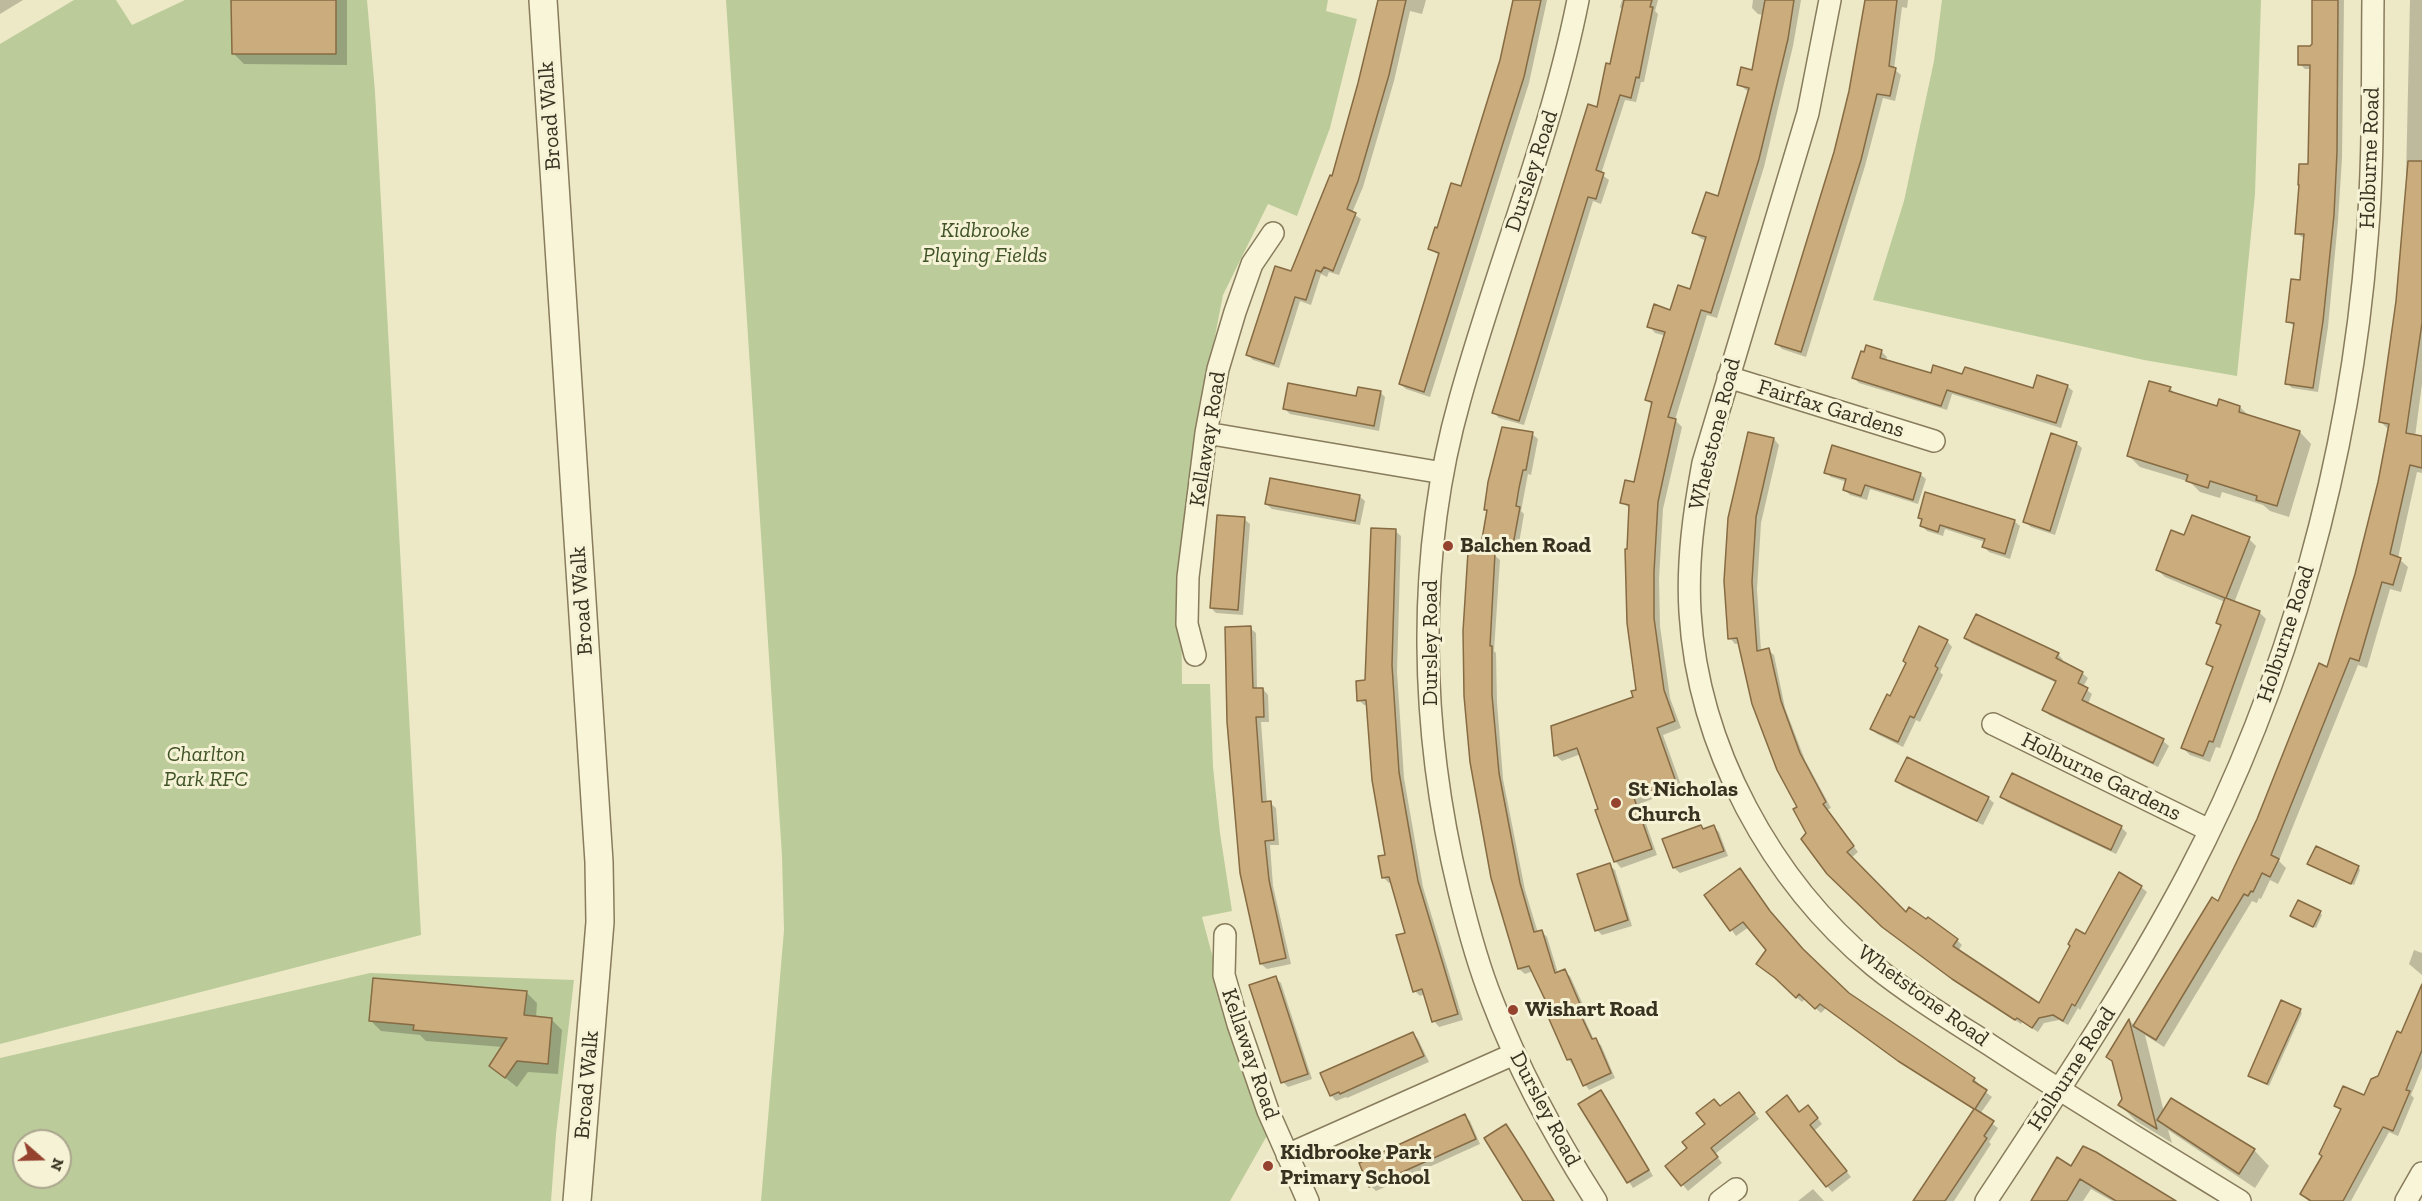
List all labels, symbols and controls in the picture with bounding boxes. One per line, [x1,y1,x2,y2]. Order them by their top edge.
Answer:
street label: Broad Walk [533,61,567,171]
street label: Holburne Road [2354,87,2386,229]
street label: Dursley Road [1500,107,1564,235]
park label: Kidbrooke Playing Fields [922,218,1048,270]
street label: Whetstone Road [1683,355,1747,513]
street label: Kellaway Road [1184,370,1232,508]
street label: Fairfax Gardens [1755,374,1907,444]
place label: Balchen Road [1460,533,1591,559]
marker: Balchen Road [1441,539,1455,553]
street label: Broad Walk [565,546,599,656]
street label: Holburne Road [2252,562,2320,706]
street label: Dursley Road [1418,580,1444,706]
street label: Holburne Gardens [2017,727,2185,827]
park label: Charlton Park RFC [164,742,248,794]
place label: St Nicholas Church [1628,777,1738,828]
marker: St Nicholas Church [1609,796,1623,810]
street label: Whetstone Road [1852,940,1994,1052]
street label: Kellaway Road [1215,985,1285,1123]
place label: Wishart Road [1525,997,1658,1023]
street label: Holburne Road [2022,1002,2122,1136]
marker: Wishart Road [1506,1003,1520,1017]
street label: Broad Walk [569,1030,605,1140]
street label: Dursley Road [1504,1047,1586,1171]
north arrow [12,1129,72,1189]
place label: Kidbrooke Park Primary School [1280,1140,1431,1192]
text: N [46,1156,69,1174]
marker: Kidbrooke Park Primary School [1261,1159,1275,1173]

